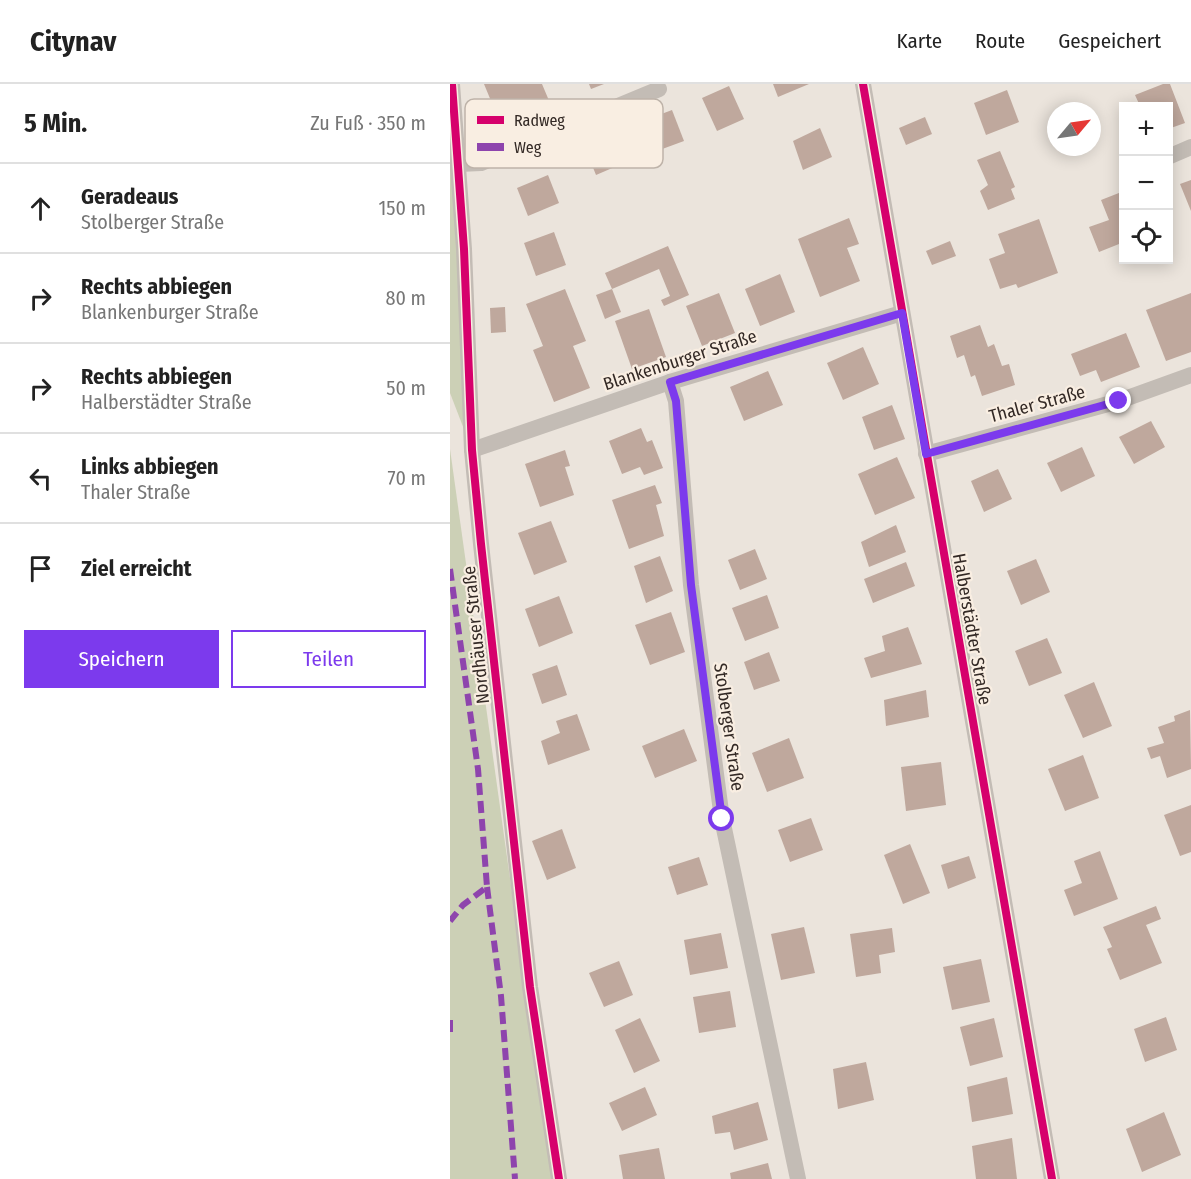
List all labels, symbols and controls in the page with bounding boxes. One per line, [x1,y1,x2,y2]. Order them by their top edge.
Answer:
text: Citynav [30,25,116,58]
text: Karte [897,28,942,54]
text: Route [975,28,1025,54]
text: Gespeichert [1058,28,1161,54]
legend [465,99,663,168]
north arrow [1047,102,1101,156]
map controls [1119,102,1173,264]
button: + [1119,102,1173,156]
text: 5 Min. [24,108,87,139]
text: Zu Fuß · 350 m [310,111,426,135]
text: Radweg [514,111,565,130]
text: Weg [514,138,542,157]
button: − [1119,156,1173,210]
text: Geradeaus [81,183,178,210]
icon: ahead [24,192,57,225]
text: 150 m [379,196,426,220]
text: Stolberger Straße [81,210,224,234]
button: locate [1119,210,1173,264]
text: Rechts abbiegen [81,273,232,300]
icon: right [24,282,57,315]
text: 80 m [386,286,426,310]
text: Blankenburger Straße [81,300,259,324]
street label: Blankenburger Straße [601,325,760,395]
text: Rechts abbiegen [81,363,232,390]
icon: right [24,372,57,405]
text: 50 m [386,376,426,400]
street label: Thaler Straße [987,381,1087,427]
route end [1105,387,1131,413]
text: Halberstädter Straße [81,390,252,414]
text: Links abbiegen [81,453,219,480]
icon: left [24,462,57,495]
text: 70 m [388,466,426,490]
text: Thaler Straße [81,480,190,504]
street label: Halberstädter Straße [948,551,996,707]
icon: arrive [24,552,57,585]
text: Ziel erreicht [81,555,192,582]
street label: Nordhäuser Straße [458,565,494,705]
button: Speichern [24,630,219,688]
button: Teilen [231,630,426,688]
street label: Stolberger Straße [709,662,749,792]
route start [708,805,734,831]

